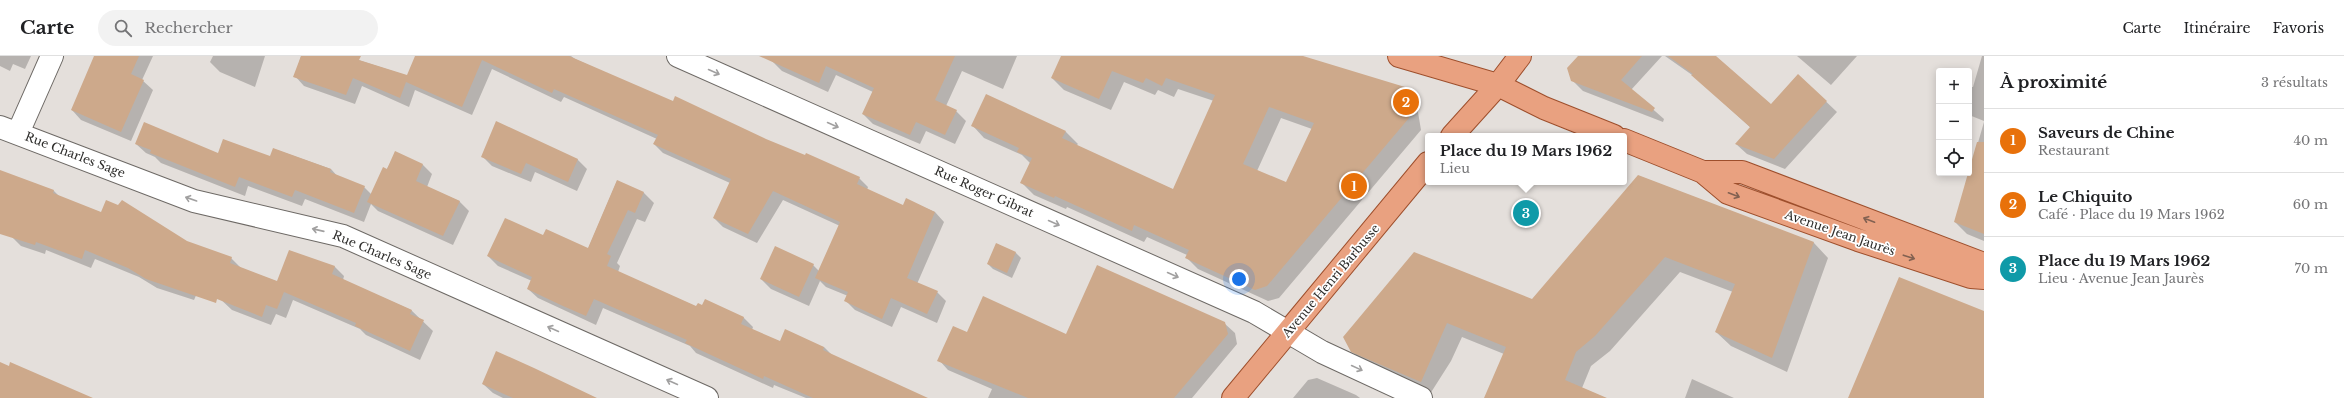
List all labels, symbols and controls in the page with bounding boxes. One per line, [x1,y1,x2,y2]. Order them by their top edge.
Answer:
search box [98,10,378,46]
text: Carte [20,16,74,39]
icon: search [112,17,134,39]
text: Rechercher [144,18,233,37]
text: Carte [2122,19,2161,37]
text: Itinéraire [2183,19,2250,37]
text: Favoris [2272,19,2324,37]
map controls [1936,68,1972,176]
button: + [1936,68,1972,104]
one-way arrow [707,69,719,76]
text: À proximité [2000,72,2107,93]
text: 3 résultats [2261,74,2328,91]
pin: 2 [1393,87,1419,117]
button: − [1936,104,1972,140]
one-way arrow [826,121,838,129]
text: Saveurs de Chine [2038,123,2174,142]
street label: Rue Charles Sage [23,129,128,181]
text: 1 [2010,132,2016,149]
text: 40 m [2293,132,2328,149]
popup [1425,133,1627,185]
button: locate [1936,140,1972,176]
text: Place du 19 Mars 1962 [1440,141,1612,160]
text: Restaurant [2038,142,2110,159]
text: Lieu [1440,160,1470,177]
street label: Rue Roger Gibrat [932,163,1037,220]
pin: 1 [1341,171,1367,201]
text: Le Chiquito [2038,187,2132,206]
one-way arrow [1727,192,1739,200]
one-way arrow [185,195,198,202]
text: 2 [2009,196,2017,213]
text: 60 m [2293,196,2328,213]
pin: 3 [1513,198,1539,228]
street label: Avenue Jean Jaurès [1782,206,1897,258]
text: Café · Place du 19 Mars 1962 [2038,206,2225,223]
one-way arrow [1863,216,1875,224]
one-way arrow [1047,220,1059,227]
street label: Avenue Henri Barbusse [1278,221,1383,341]
one-way arrow [311,225,324,233]
street label: Rue Charles Sage [330,227,434,282]
text: Place du 19 Mars 1962 [2038,251,2210,270]
one-way arrow [1902,254,1915,261]
text: 3 [2009,260,2017,277]
text: 70 m [2295,260,2328,277]
your location [1229,269,1249,289]
text: Lieu · Avenue Jean Jaurès [2038,270,2204,287]
one-way arrow [1166,272,1178,280]
one-way arrow [547,325,559,332]
one-way arrow [1351,365,1363,372]
one-way arrow [666,378,678,385]

